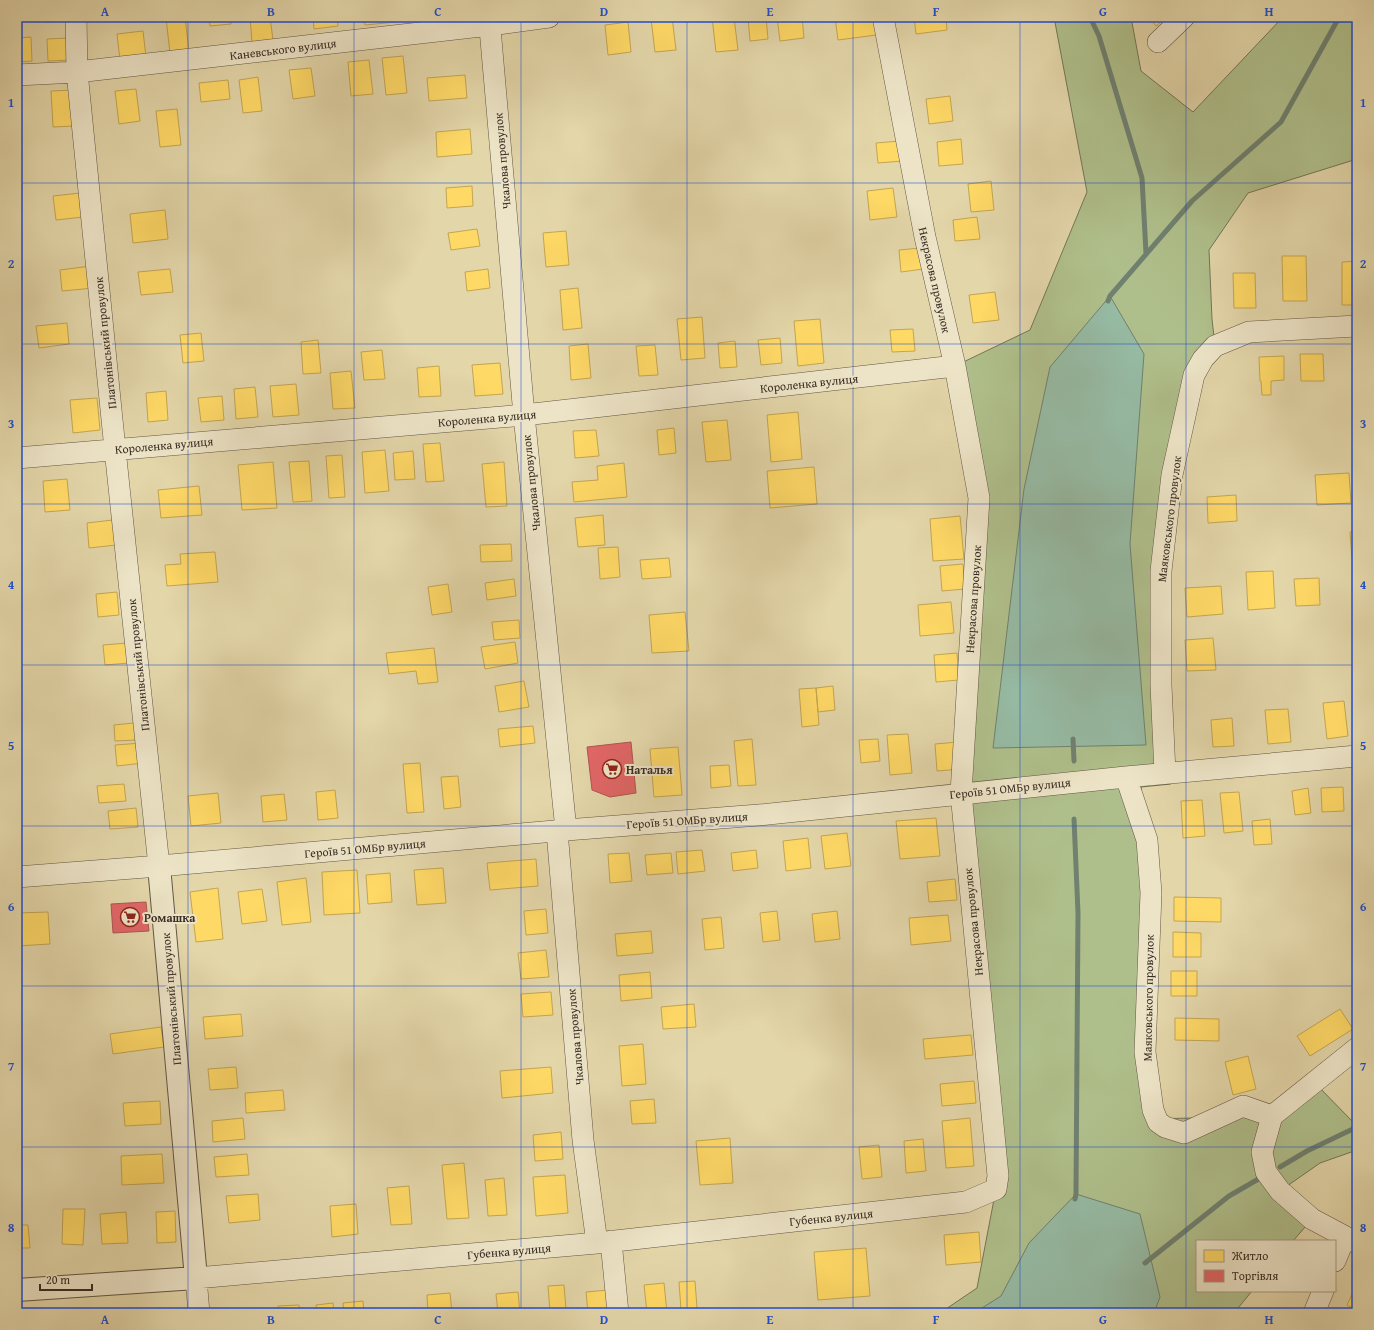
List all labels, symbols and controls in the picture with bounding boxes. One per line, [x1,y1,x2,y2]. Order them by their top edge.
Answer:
text: A [101,2,110,21]
text: B [267,2,275,21]
text: C [434,2,442,21]
text: D [600,2,608,21]
text: E [767,2,774,21]
text: F [933,2,940,21]
text: G [1099,2,1107,21]
text: H [1264,2,1274,21]
street label: Каневського вулиця [229,34,337,64]
text: 1 [8,93,14,112]
text: 1 [1360,93,1366,112]
street label: Чкалова провулок [489,111,515,210]
street label: Некрасова провулок [915,225,956,335]
text: 2 [8,254,15,273]
text: 2 [1360,254,1367,273]
street label: Платонівський провулок [90,275,120,410]
street label: Короленка вулиця [759,369,859,397]
street label: Короленка вулиця [437,405,537,431]
text: 3 [8,414,14,433]
text: 3 [1360,414,1366,433]
street label: Короленка вулиця [114,432,214,458]
street label: Чкалова провулок [517,433,545,532]
street label: Маяковського провулок [1153,454,1185,583]
street label: Некрасова провулок [961,544,985,653]
text: 4 [8,575,15,594]
text: 4 [1360,575,1367,594]
street label: Платонівський провулок [123,597,153,732]
text: 5 [8,736,15,755]
text: 5 [1360,736,1367,755]
supermarket icon: Наталья [601,758,623,780]
place label: Наталья [626,761,673,778]
street label: Героїв 51 ОМБр вулиця [949,773,1071,803]
street label: Героїв 51 ОМБр вулиця [626,807,748,833]
street label: Героїв 51 ОМБр вулиця [304,834,426,862]
street label: Некрасова провулок [959,867,987,977]
text: 6 [8,897,15,916]
text: 6 [1360,897,1367,916]
supermarket icon: Ромашка [119,906,141,928]
place label: Ромашка [144,909,196,926]
street label: Платонівський провулок [157,931,185,1066]
street label: Маяковського провулок [1138,934,1158,1062]
street label: Чкалова провулок [562,987,588,1086]
text: 7 [8,1057,15,1076]
text: 7 [1360,1057,1367,1076]
street label: Губенка вулиця [788,1204,874,1230]
text: 8 [8,1218,15,1237]
text: 8 [1360,1218,1367,1237]
street label: Губенка вулиця [466,1239,552,1263]
legend [1196,1240,1336,1292]
text: Житло [1231,1247,1268,1264]
scale bar [40,1266,92,1292]
text: Торгівля [1232,1267,1278,1284]
text: 20 m [46,1271,70,1288]
text: A [101,1310,110,1329]
text: B [267,1310,275,1329]
text: C [434,1310,442,1329]
text: D [600,1310,608,1329]
text: E [767,1310,774,1329]
text: F [933,1310,940,1329]
text: G [1099,1310,1107,1329]
text: H [1264,1310,1274,1329]

